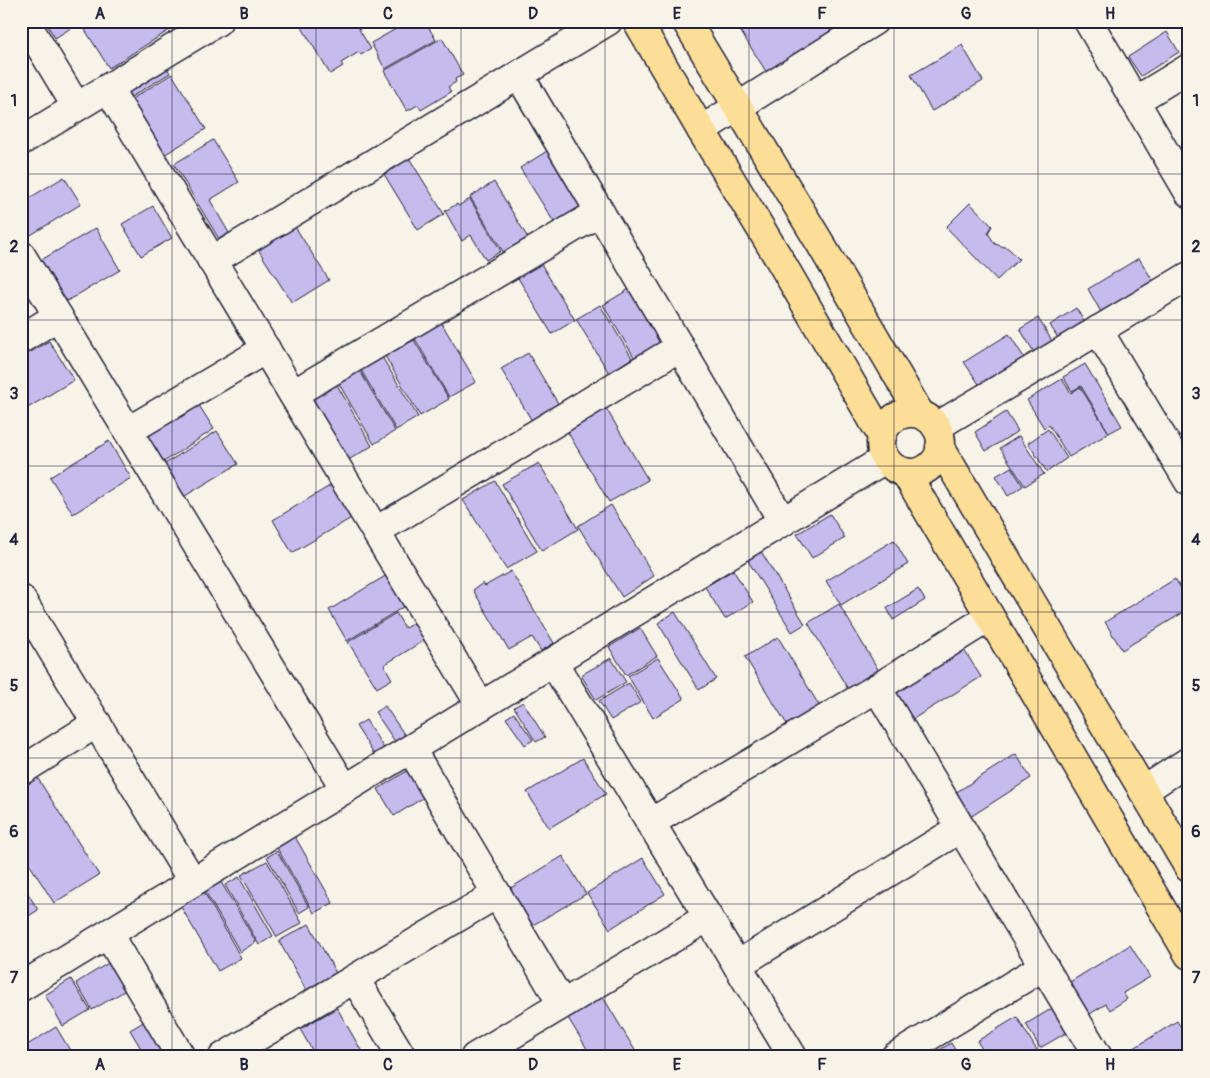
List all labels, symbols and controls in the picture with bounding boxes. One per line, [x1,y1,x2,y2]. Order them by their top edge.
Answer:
text: A [95,4,106,24]
text: B [239,4,249,24]
text: C [383,4,393,24]
text: D [528,4,538,24]
text: E [673,4,682,24]
text: F [817,4,827,24]
text: G [961,4,972,24]
text: H [1105,4,1115,24]
text: 1 [11,91,17,111]
text: 1 [1193,91,1199,111]
text: 2 [10,237,19,257]
text: 2 [1192,237,1201,257]
text: 3 [10,384,19,404]
text: 3 [1192,384,1201,404]
text: 4 [9,530,19,550]
text: 4 [1191,530,1201,550]
text: 5 [10,676,19,696]
text: 5 [1192,676,1201,696]
text: 6 [9,822,19,842]
text: 6 [1191,822,1201,842]
text: 7 [10,968,19,988]
text: 7 [1192,968,1201,988]
text: A [95,1055,106,1075]
text: B [239,1055,249,1075]
text: C [383,1055,393,1075]
text: D [528,1055,538,1075]
text: E [673,1055,682,1075]
text: F [817,1055,827,1075]
text: G [961,1055,972,1075]
text: H [1105,1055,1115,1075]

